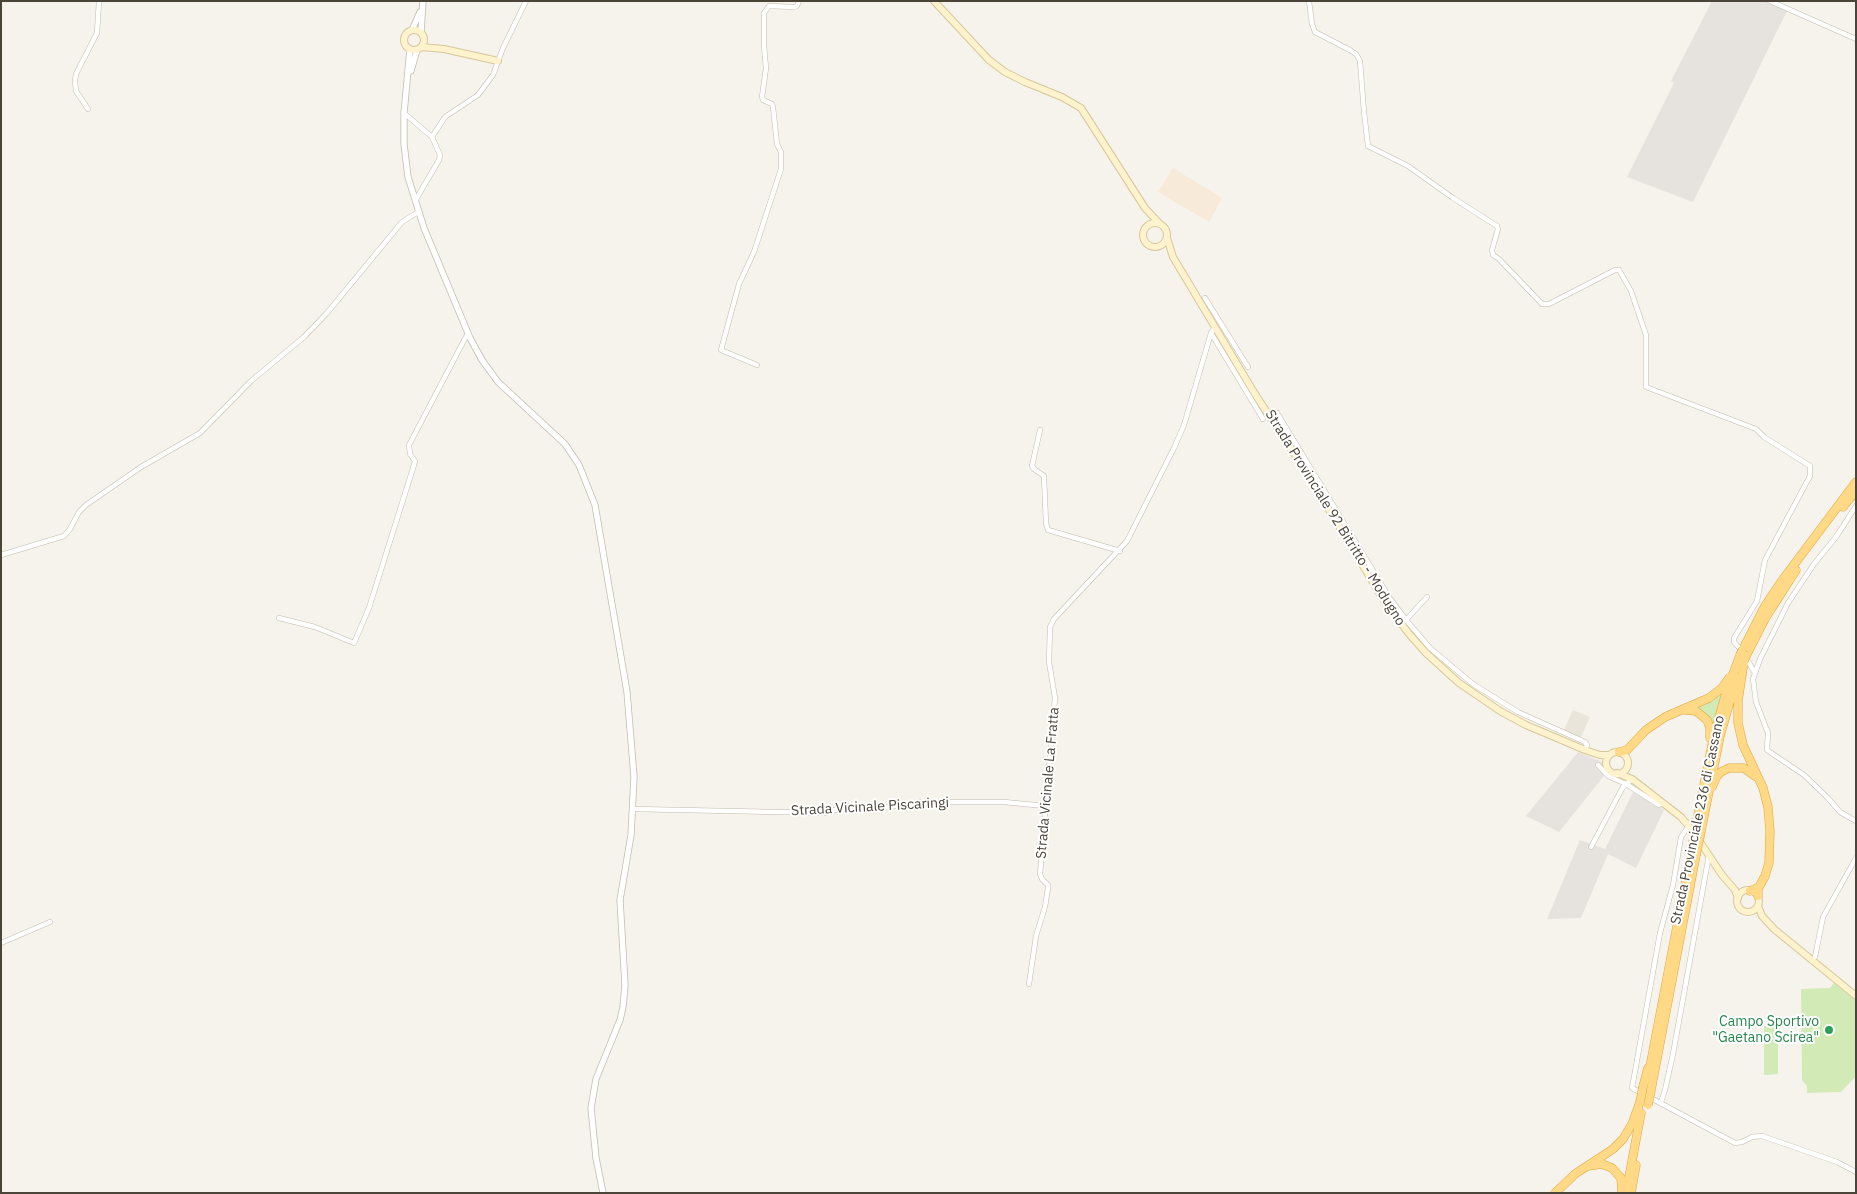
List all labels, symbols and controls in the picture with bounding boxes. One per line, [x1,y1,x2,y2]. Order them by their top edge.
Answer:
street label: Strada Provinciale 92 Bitritto - Modugno [1261,407,1409,629]
street label: Strada Vicinale La Fratta [1033,706,1063,860]
street label: Strada Provinciale 236 di Cassano [1668,714,1728,926]
street label: Strada Vicinale Piscaringi [791,794,949,820]
place label: Campo Sportivo "Gaetano Scirea" [1712,1014,1819,1046]
marker: Campo Sportivo "Gaetano Scirea" [1823,1024,1835,1036]

